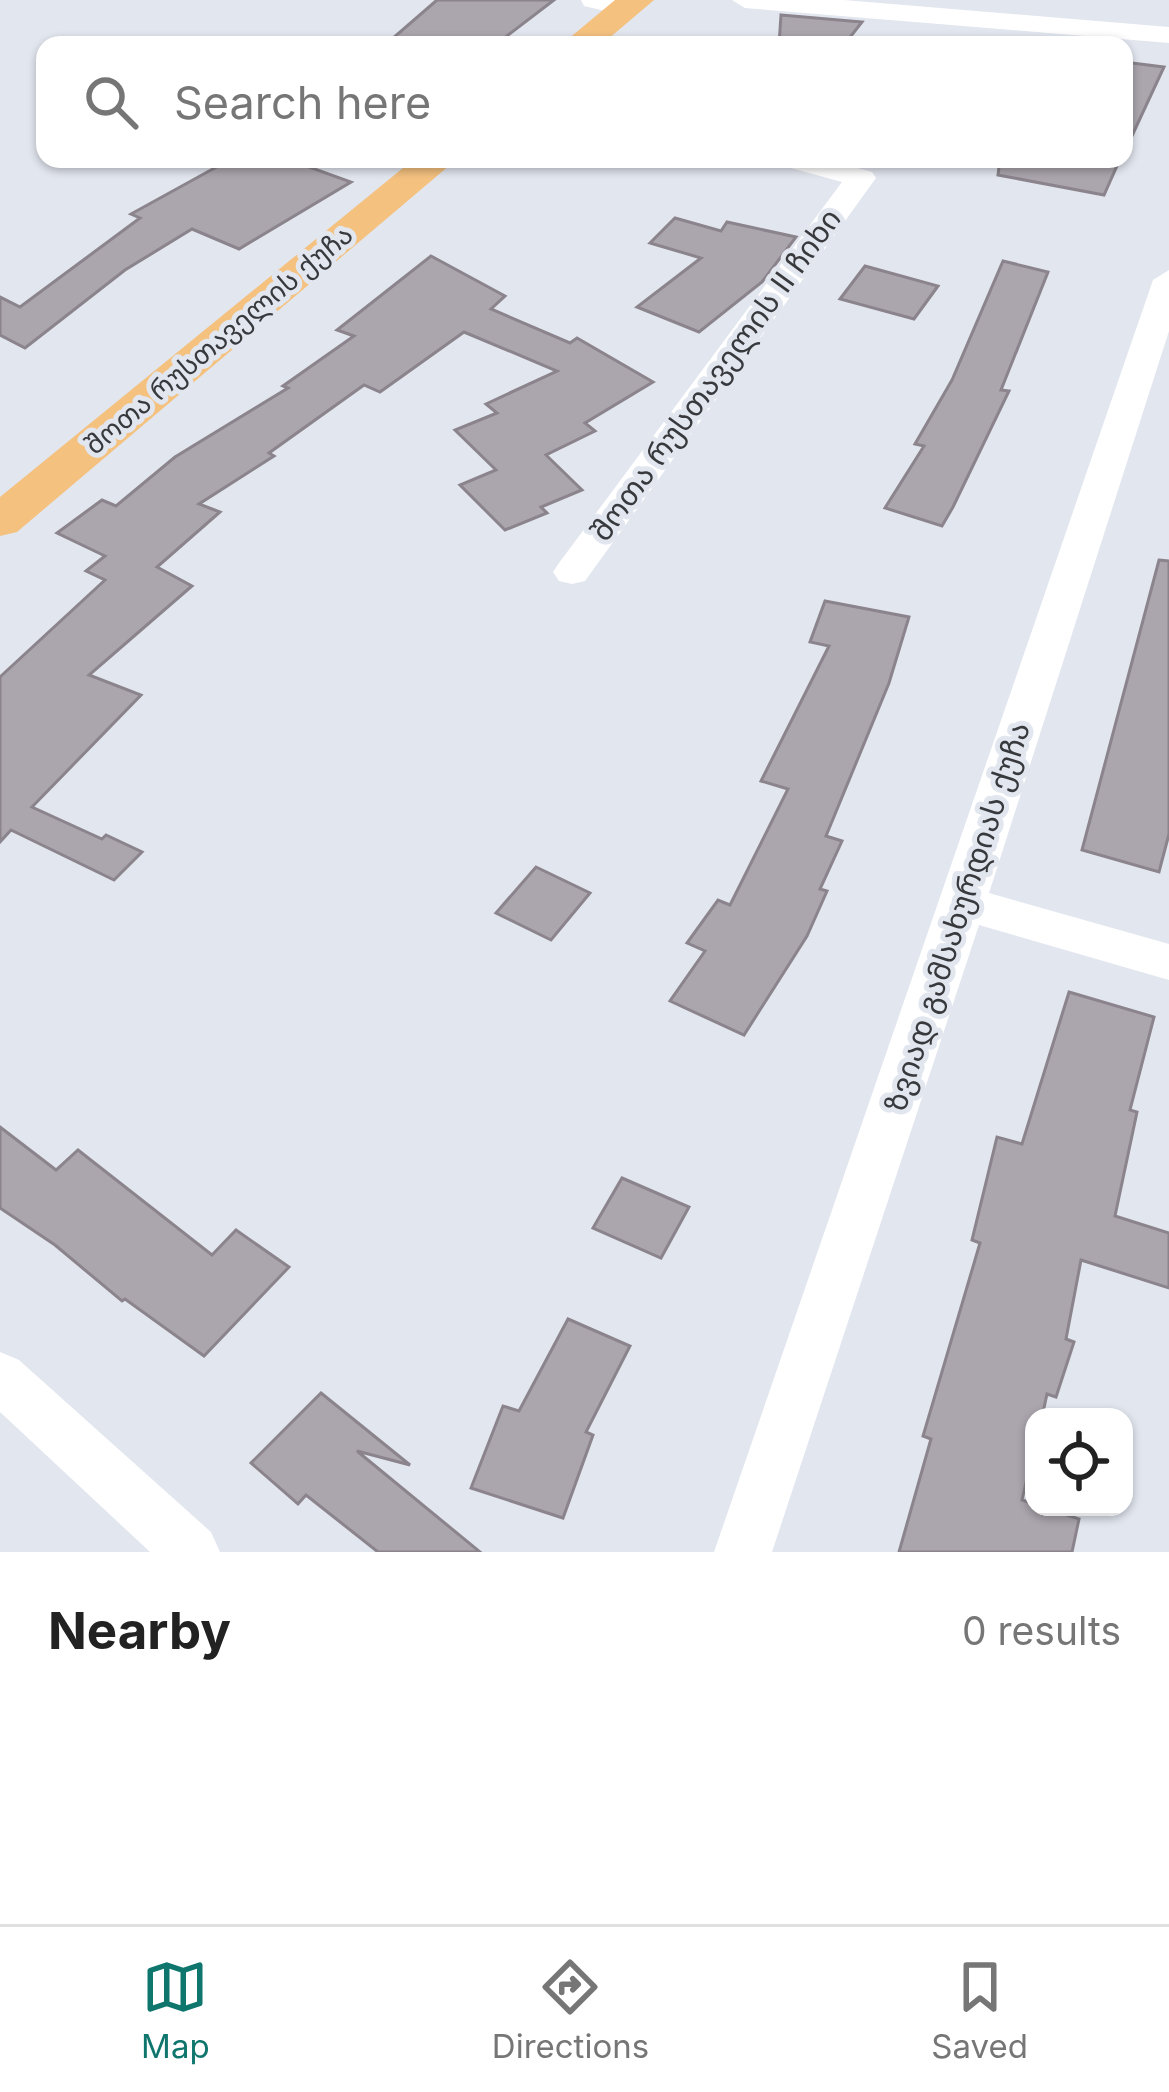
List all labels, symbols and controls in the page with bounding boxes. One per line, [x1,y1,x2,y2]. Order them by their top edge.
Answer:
search box [36,36,1133,168]
icon: search [78,69,144,135]
text: Search here [174,75,431,130]
street label: შოთა რუსთაველის II ჩიხი [582,201,849,548]
street label: შოთა რუსთაველის ქუჩა [78,218,359,461]
street label: ზვიად გამსახურდიას ქუჩა [877,717,1038,1116]
map controls [1025,1408,1133,1516]
button: locate [1025,1408,1133,1516]
text: Nearby [48,1600,231,1661]
text: 0 results [962,1607,1121,1654]
tab: Map [141,1954,210,2066]
tab: Directions [492,1954,649,2066]
tab: Saved [931,1954,1028,2066]

